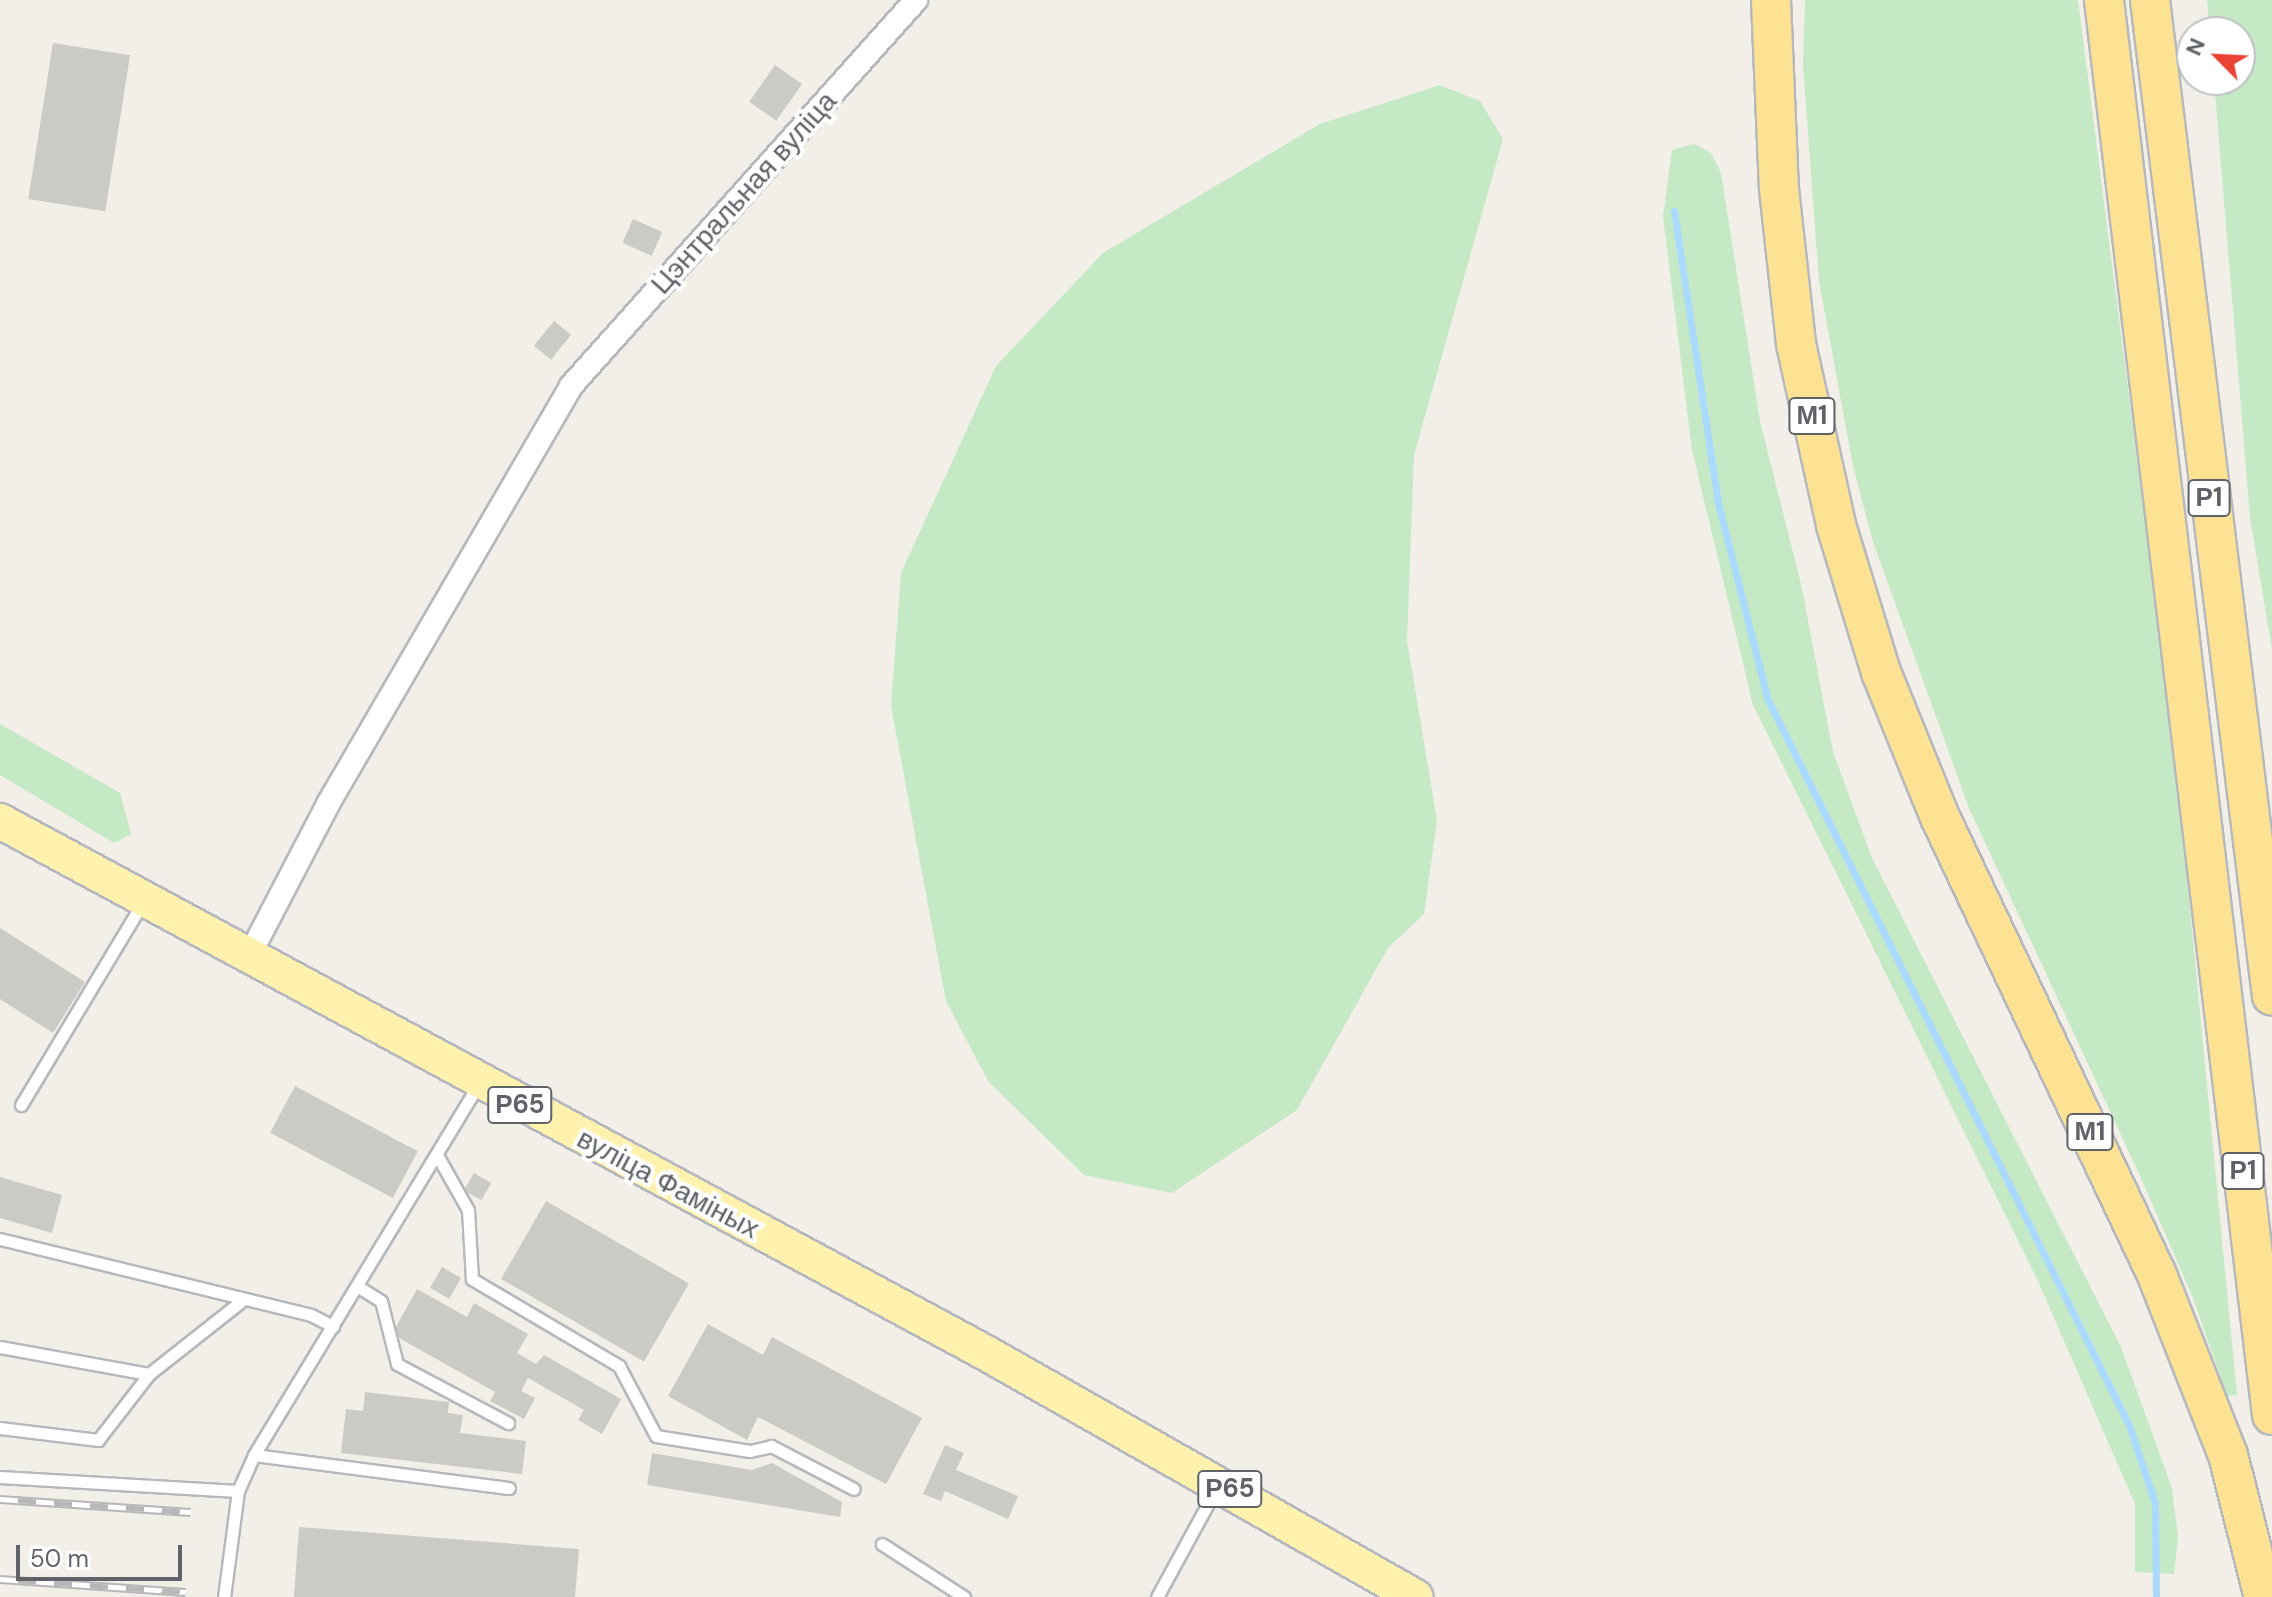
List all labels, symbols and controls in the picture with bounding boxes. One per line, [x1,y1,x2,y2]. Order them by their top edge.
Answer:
north arrow [2176,16,2256,96]
text: N [2179,34,2212,60]
street label: Цэнтральная вуліца [644,85,844,301]
road number: М1 [1788,394,1836,438]
road number: Р1 [2187,476,2231,520]
road number: Р65 [486,1083,554,1127]
road number: М1 [2066,1110,2114,1154]
street label: вуліца Фаміных [571,1122,765,1246]
road number: Р1 [2221,1149,2265,1193]
road number: Р65 [1196,1467,1264,1511]
scale bar [20,1529,186,1579]
text: 50 m [30,1543,89,1574]

